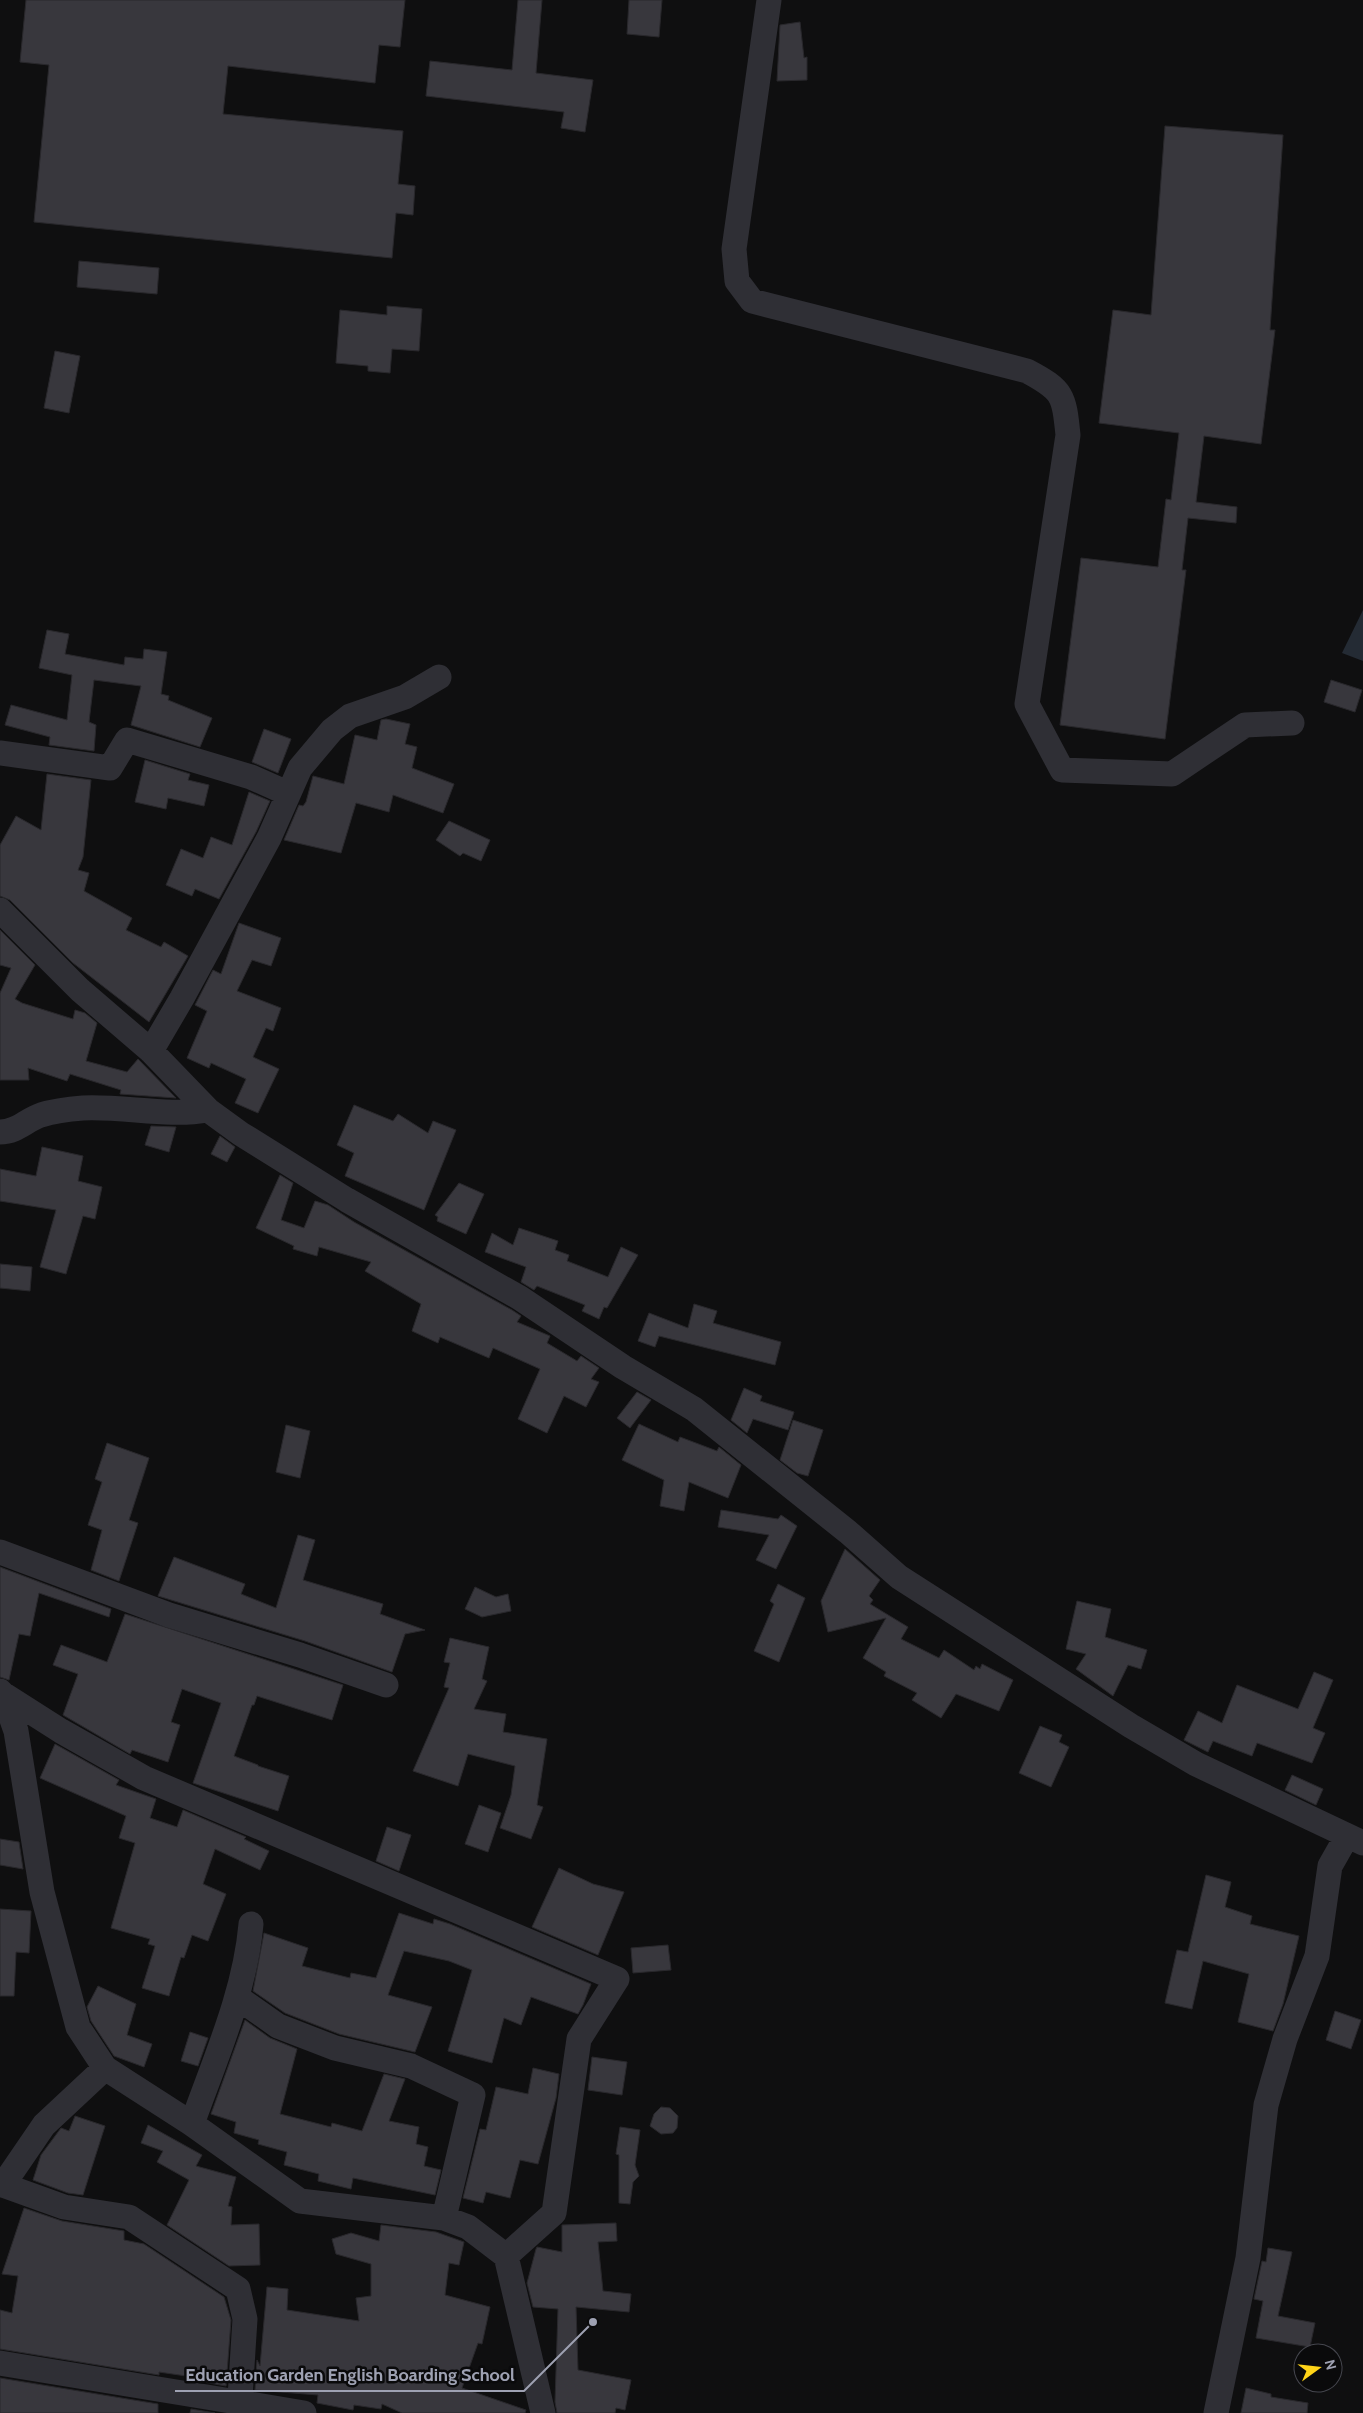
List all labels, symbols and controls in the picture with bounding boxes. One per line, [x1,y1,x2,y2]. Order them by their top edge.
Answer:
north arrow [1293,2343,1343,2393]
callout: Education Garden English Boarding School [175,2358,524,2391]
text: N [1321,2358,1341,2372]
text: Education Garden English Boarding School [185,2364,515,2386]

